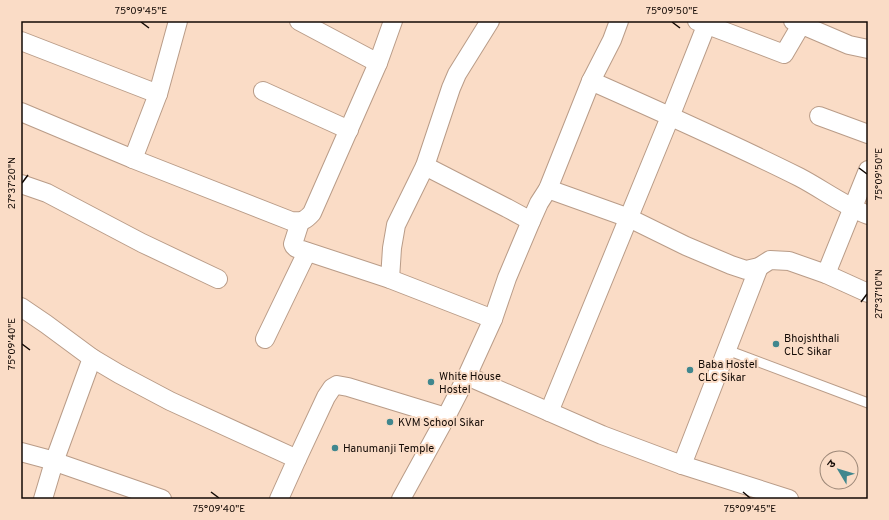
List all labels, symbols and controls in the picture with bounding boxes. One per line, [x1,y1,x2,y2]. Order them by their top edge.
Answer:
text: 75°09'45"E [115,5,167,18]
text: 75°09'50"E [646,5,698,18]
text: 75°09'50"E [873,148,886,200]
text: 27°37'20"N [6,157,19,209]
text: 27°37'10"N [873,269,886,319]
text: 75°09'40"E [6,318,19,370]
place label: Bhojshthali CLC Sikar [784,332,839,359]
marker: Bhojshthali CLC Sikar [771,339,781,349]
place label: Baba Hostel CLC Sikar [698,358,757,385]
marker: Baba Hostel CLC Sikar [685,365,695,375]
place label: White House Hostel [439,370,501,397]
marker: White House Hostel [426,377,436,387]
place label: KVM School Sikar [398,416,485,430]
marker: KVM School Sikar [385,417,395,427]
place label: Hanumanji Temple [343,442,434,456]
marker: Hanumanji Temple [330,443,340,453]
north arrow [819,450,859,490]
text: उ [824,457,840,471]
text: 75°09'40"E [193,503,245,516]
text: 75°09'45"E [724,503,776,516]

